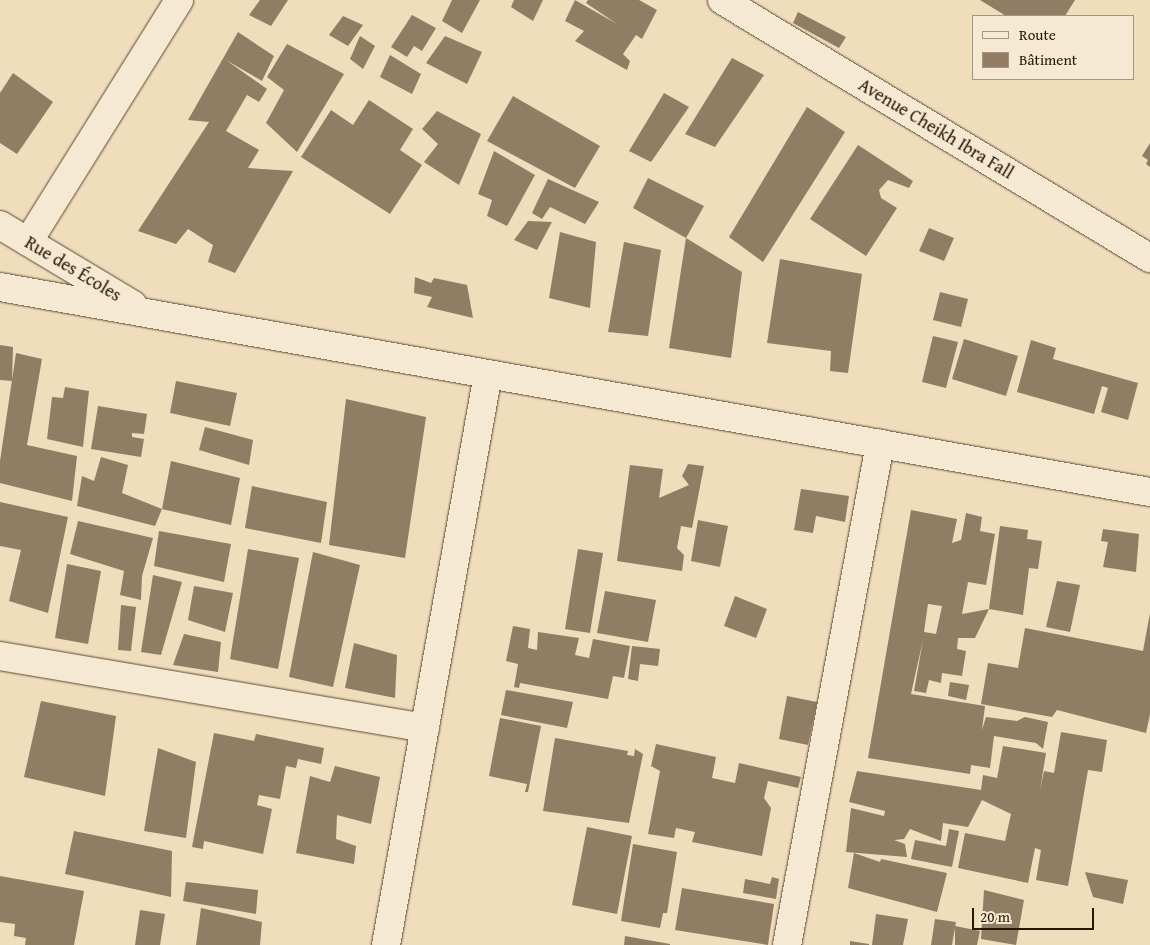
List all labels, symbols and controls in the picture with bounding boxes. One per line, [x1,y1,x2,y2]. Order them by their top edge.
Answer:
legend [972,15,1135,80]
text: Route [1019,24,1056,45]
text: Bâtiment [1019,49,1077,70]
street label: Avenue Cheikh Ibra Fall [855,74,1017,184]
street label: Rue des Écoles [21,232,125,306]
scale bar [975,898,1098,930]
text: 20 m [980,906,1010,927]

